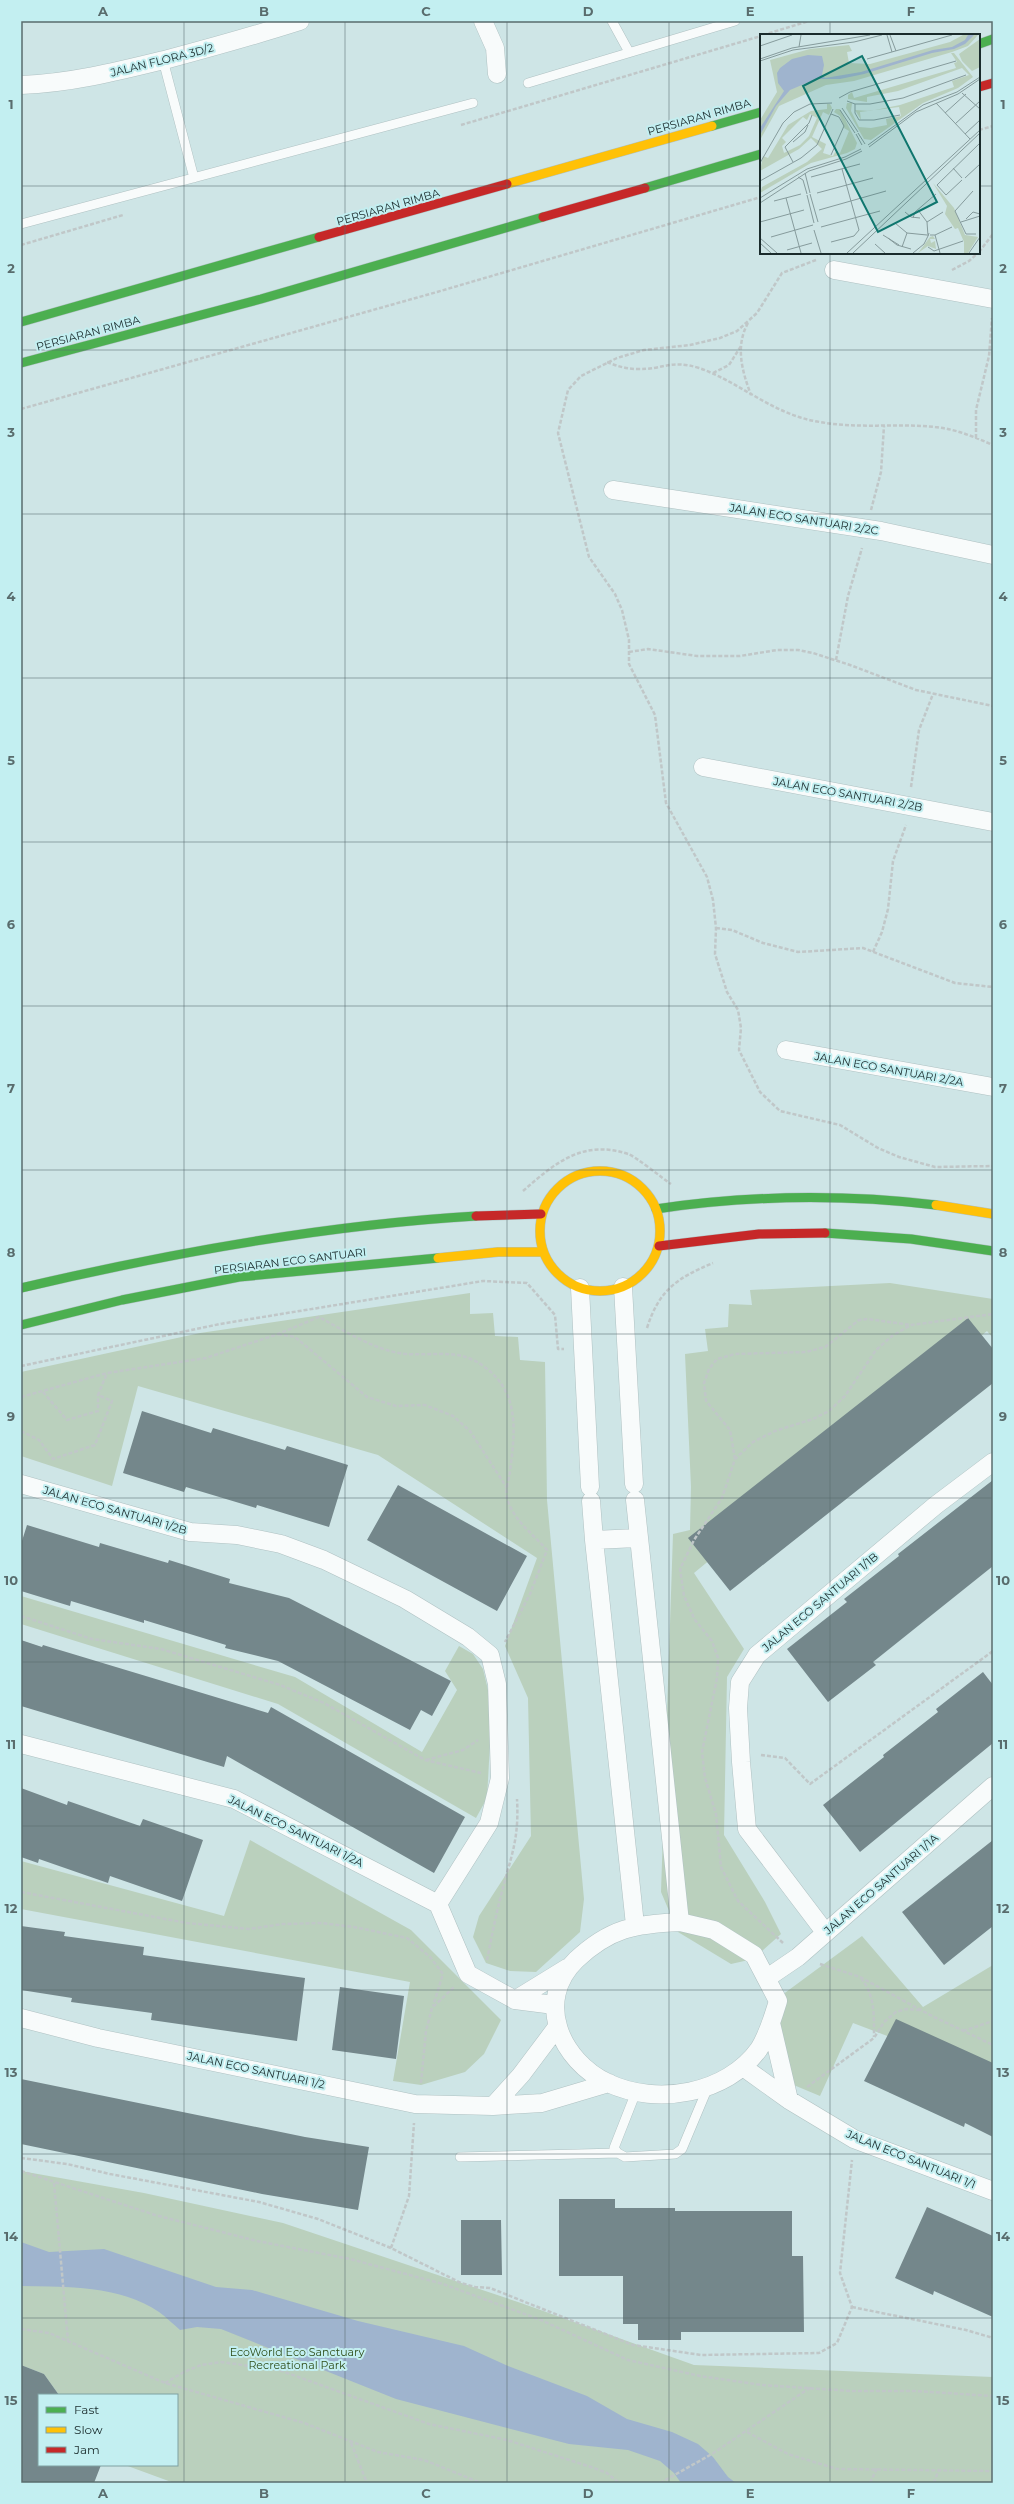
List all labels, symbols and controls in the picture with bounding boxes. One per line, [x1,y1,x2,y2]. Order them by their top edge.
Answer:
text: A [97,3,109,19]
text: B [259,3,269,19]
text: C [421,3,431,19]
text: D [583,3,594,19]
text: E [746,3,755,19]
text: F [907,3,915,19]
inset map [760,34,980,254]
street label: JALAN FLORA 3D/2 [108,40,215,80]
text: 1 [8,96,14,112]
street label: PERSIARAN RIMBA [646,96,752,138]
text: 1 [1000,96,1006,112]
street label: PERSIARAN RIMBA [335,186,441,228]
text: 2 [7,260,15,276]
text: 2 [999,260,1007,276]
street label: PERSIARAN RIMBA [35,312,141,354]
text: 3 [6,424,15,440]
text: 3 [998,424,1007,440]
street label: JALAN ECO SANTUARI 2/2C [727,500,880,538]
text: 4 [7,588,16,604]
text: 4 [999,588,1008,604]
text: 5 [7,752,15,768]
text: 5 [999,752,1007,768]
street label: JALAN ECO SANTUARI 2/2B [771,774,924,814]
text: 6 [7,916,16,932]
text: 6 [999,916,1008,932]
street label: JALAN ECO SANTUARI 2/2A [813,1049,965,1089]
text: 7 [7,1080,15,1096]
text: 7 [999,1080,1007,1096]
text: 8 [7,1244,16,1260]
text: 8 [999,1244,1008,1260]
street label: PERSIARAN ECO SANTUARI [213,1245,367,1277]
text: 9 [7,1408,15,1424]
text: 9 [999,1408,1007,1424]
street label: JALAN ECO SANTUARI 1/2B [41,1482,188,1537]
street label: JALAN ECO SANTUARI 1/1B [758,1549,881,1655]
text: 10 [4,1572,18,1588]
text: 10 [996,1572,1010,1588]
text: 11 [6,1736,16,1752]
text: 11 [998,1736,1008,1752]
street label: JALAN ECO SANTUARI 1/2A [225,1792,366,1870]
street label: JALAN ECO SANTUARI 1/1A [820,1831,941,1938]
text: 12 [5,1900,18,1916]
text: 12 [997,1900,1010,1916]
street label: JALAN ECO SANTUARI 1/2 [185,2048,326,2091]
text: 13 [5,2064,18,2080]
text: 13 [997,2064,1010,2080]
street label: JALAN ECO SANTUARI 1/1 [843,2126,978,2191]
text: 14 [4,2228,18,2244]
text: 14 [996,2228,1010,2244]
park label: EcoWorld Eco Sanctuary Recreational Park [230,2345,364,2372]
text: 15 [5,2392,18,2408]
text: 15 [997,2392,1010,2408]
legend [38,2394,178,2466]
text: Fast [74,2402,99,2417]
text: Slow [74,2422,103,2437]
text: Jam [73,2442,100,2457]
text: A [97,2485,109,2501]
text: B [259,2485,269,2501]
text: C [421,2485,431,2501]
text: D [583,2485,594,2501]
text: E [746,2485,755,2501]
text: F [907,2485,915,2501]

